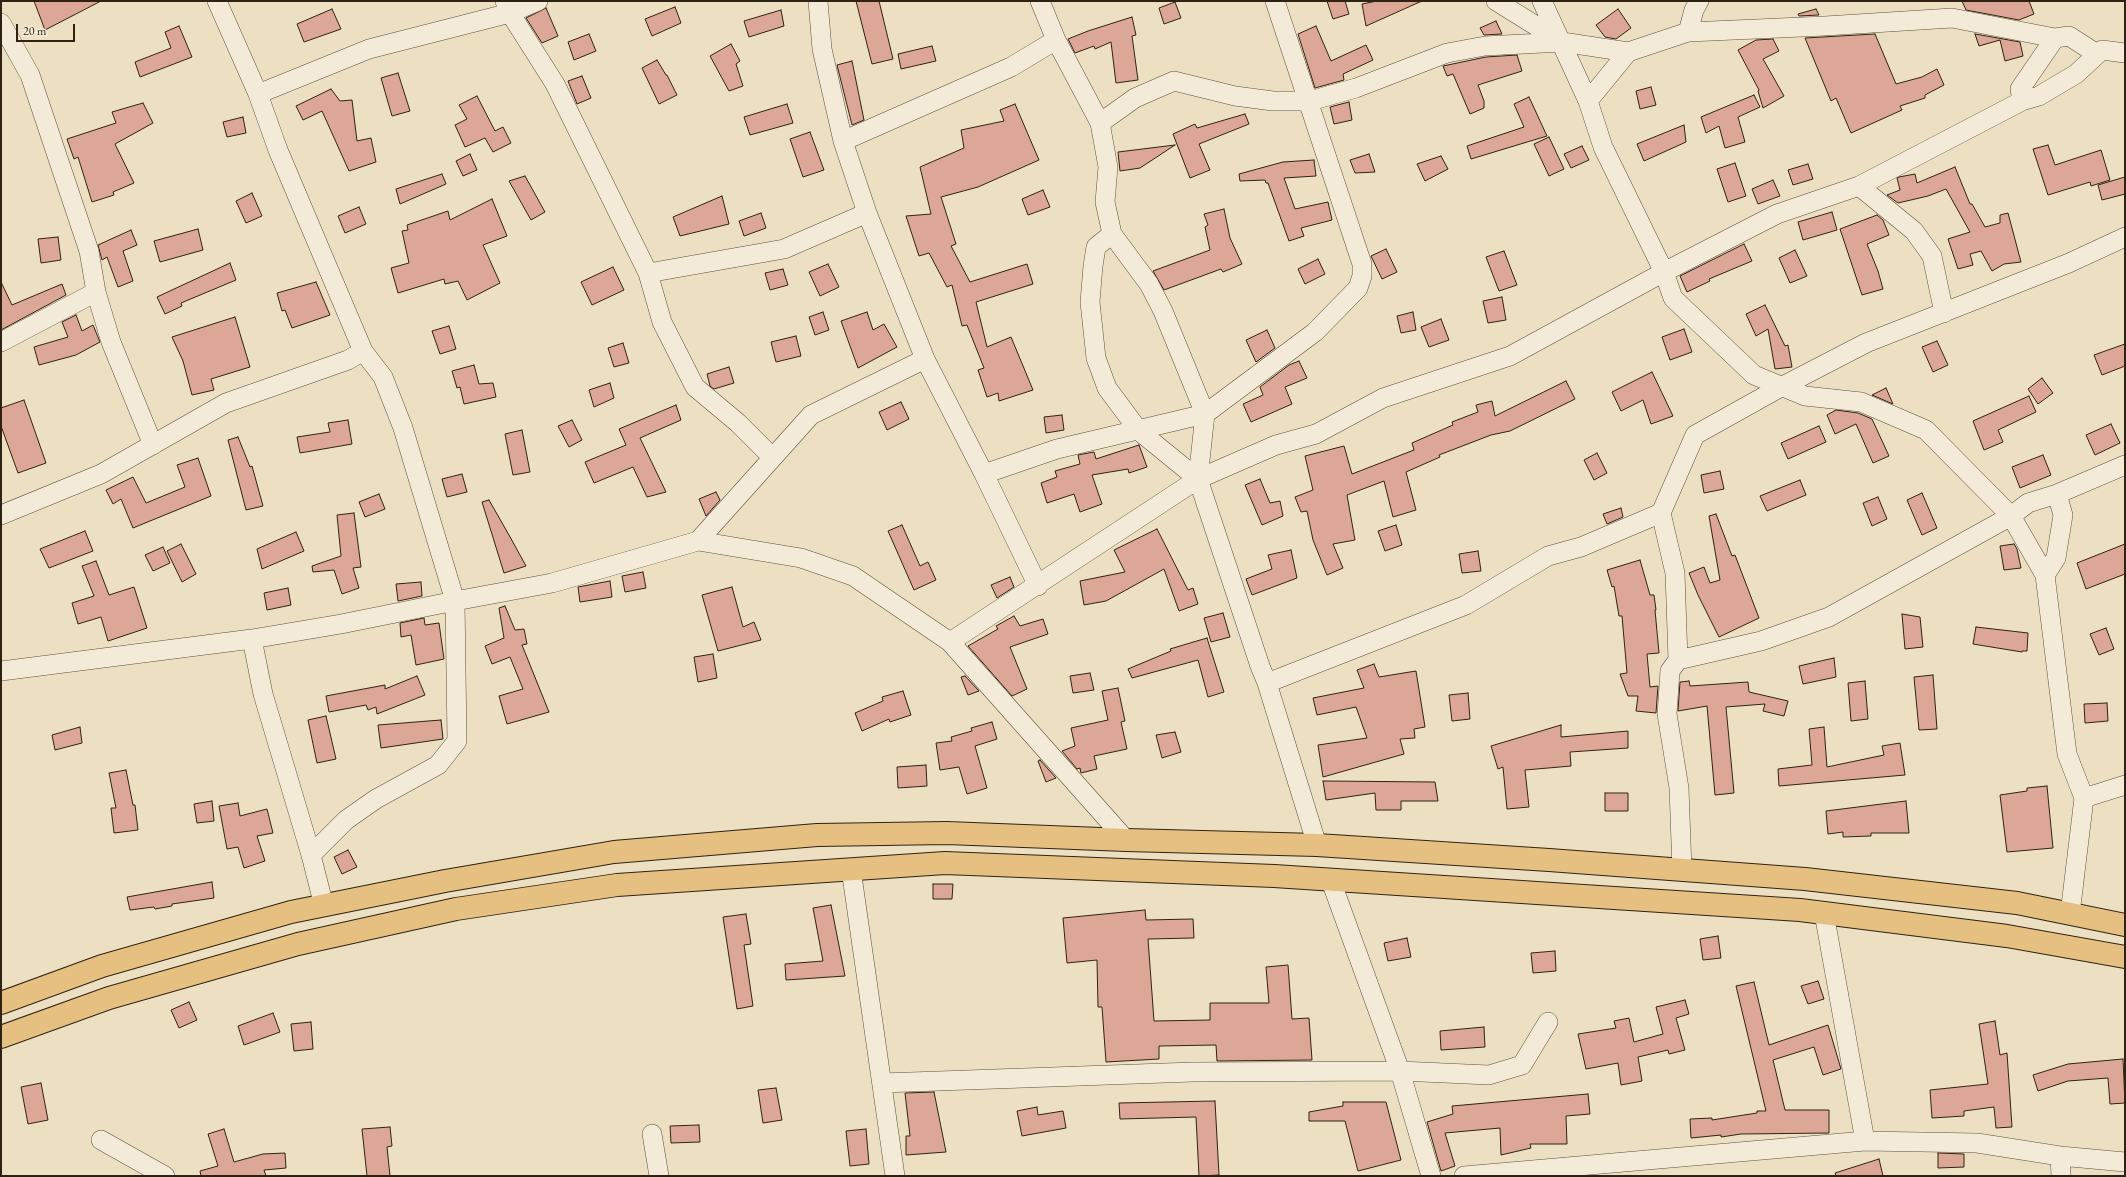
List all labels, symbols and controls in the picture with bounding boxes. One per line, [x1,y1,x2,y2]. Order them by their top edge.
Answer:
scale bar [18,16,77,42]
text: 20 m [23,23,46,39]

